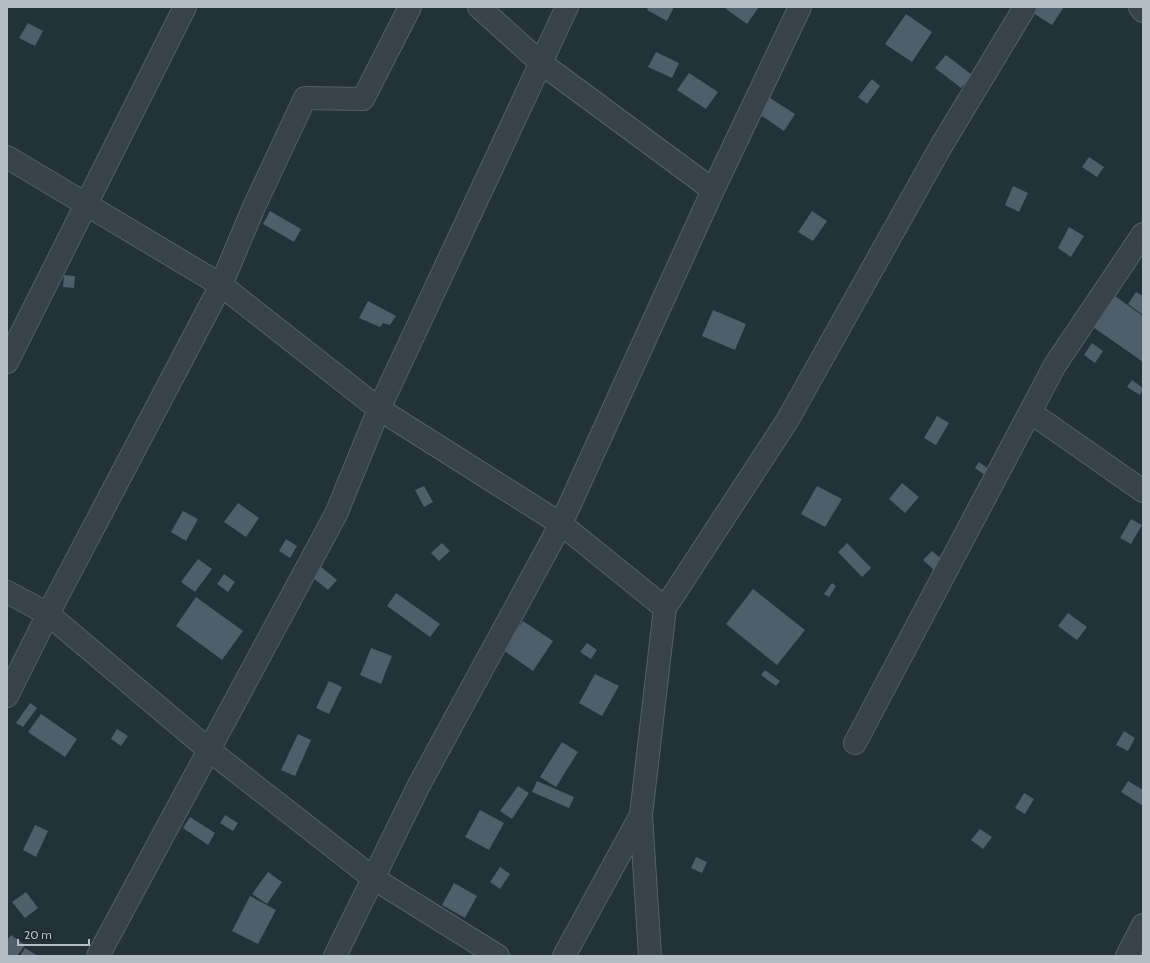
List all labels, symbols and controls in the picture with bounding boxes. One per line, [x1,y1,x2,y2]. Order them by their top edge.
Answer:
scale bar [18,921,89,947]
text: 20 m [24,927,52,942]

